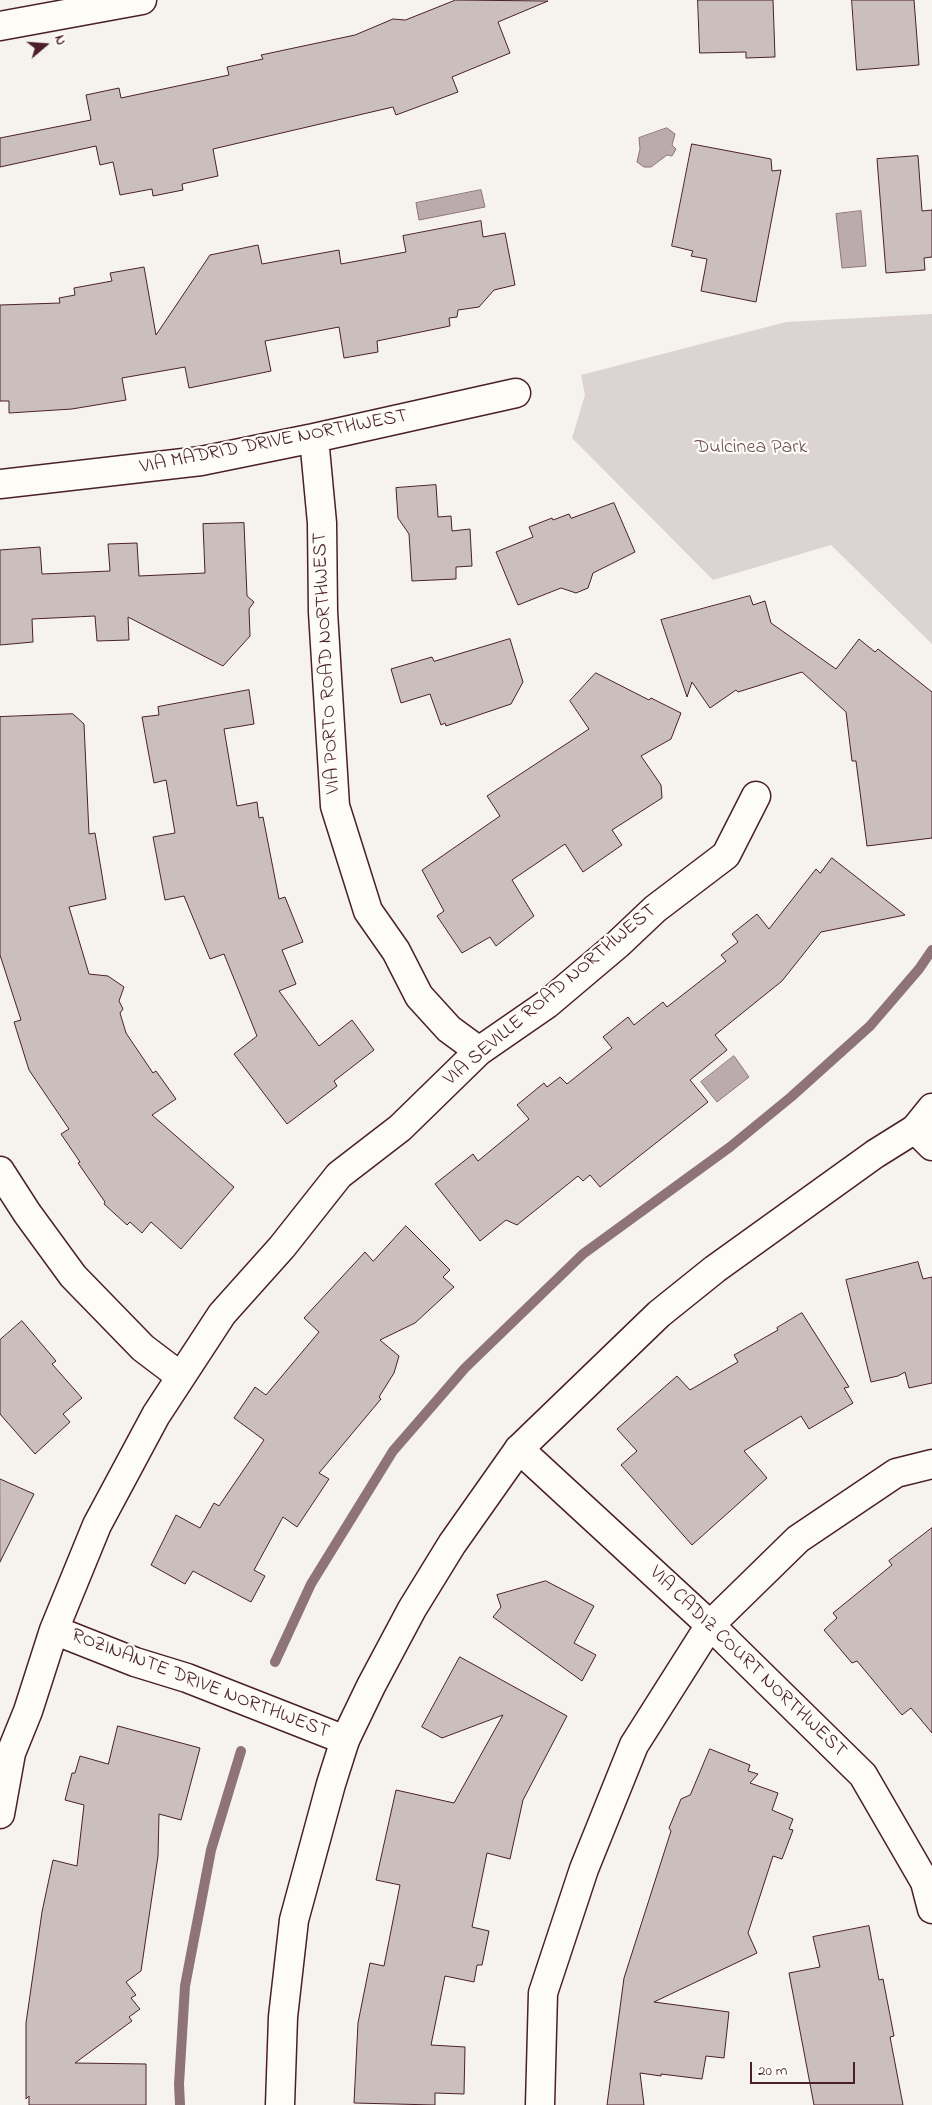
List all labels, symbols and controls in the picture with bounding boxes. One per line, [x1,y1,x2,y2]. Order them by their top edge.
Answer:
north arrow [20,20,70,70]
text: N [48,32,71,48]
street label: VIA MADRID DRIVE NORTHWEST [138,405,410,481]
park label: Dulcinea Park [695,437,807,461]
street label: VIA PORTO ROAD NORTHWEST [309,531,347,795]
street label: VIA SEVILLE ROAD NORTHWEST [440,900,662,1092]
street label: VIA CADIZ COURT NORTHWEST [643,1562,851,1764]
street label: ROZINANTE DRIVE NORTHWEST [68,1625,332,1745]
scale bar [752,2052,857,2084]
text: 20 m [758,2060,787,2082]

